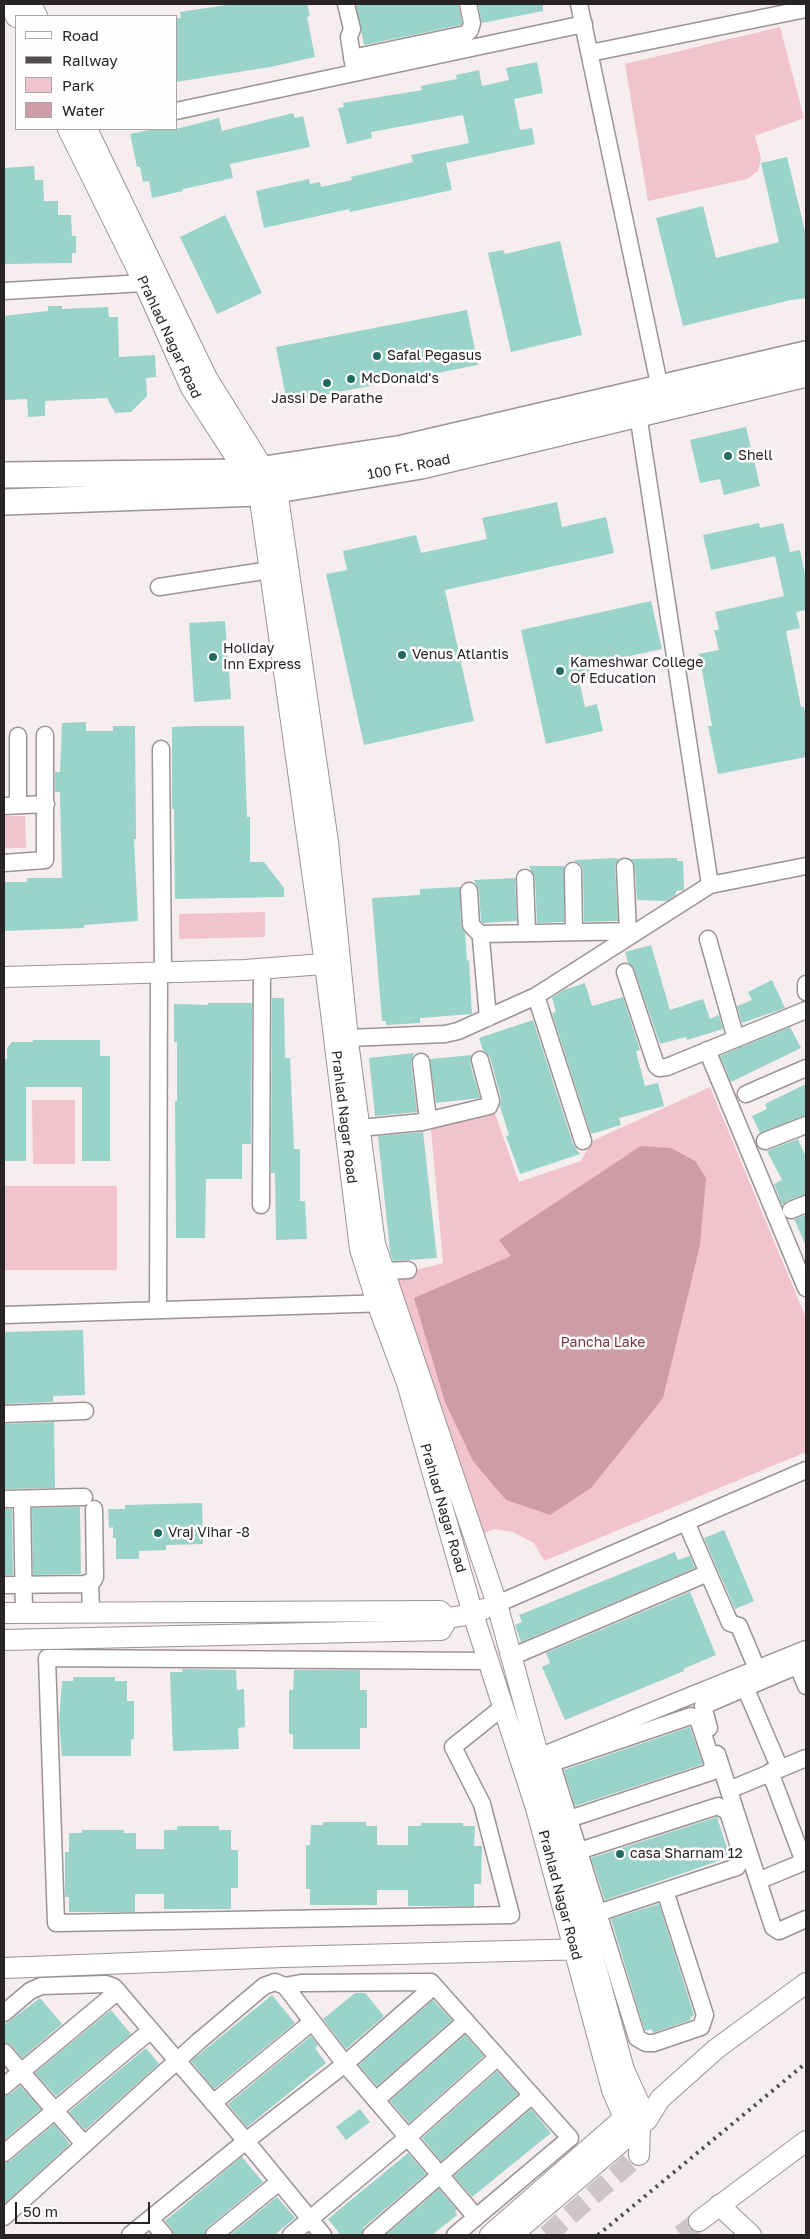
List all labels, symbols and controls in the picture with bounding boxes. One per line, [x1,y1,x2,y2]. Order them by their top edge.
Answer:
legend [15,15,178,130]
text: Road [62,26,99,44]
text: Railway [62,51,118,69]
text: Park [62,76,94,94]
text: Water [62,101,105,119]
street label: Prahlad Nagar Road [133,273,205,401]
place label: Safal Pegasus [387,348,482,364]
marker: Safal Pegasus [371,350,383,362]
place label: McDonald's [361,371,439,387]
marker: McDonald's [345,373,357,385]
marker: Jassi De Parathe [321,377,333,389]
place label: Jassi De Parathe [271,391,383,407]
place label: Shell [738,448,773,464]
marker: Shell [722,450,734,462]
street label: 100 Ft. Road [366,451,452,483]
place label: Holiday Inn Express [223,641,301,674]
place label: Venus Atlantis [412,647,509,663]
marker: Venus Atlantis [396,649,408,661]
marker: Holiday Inn Express [207,651,219,663]
place label: Kameshwar College Of Education [570,655,703,688]
marker: Kameshwar College Of Education [554,665,566,677]
street label: Prahlad Nagar Road [328,1050,360,1184]
park label: Pancha Lake [561,1335,645,1351]
street label: Prahlad Nagar Road [416,1441,470,1575]
place label: Vraj Vihar -8 [168,1525,250,1541]
marker: Vraj Vihar -8 [152,1527,164,1539]
street label: Prahlad Nagar Road [535,1828,585,1962]
place label: casa Sharnam 12 [630,1846,743,1862]
marker: casa Sharnam 12 [614,1848,626,1860]
scale bar [18,2192,152,2224]
text: 50 m [23,2202,58,2220]

